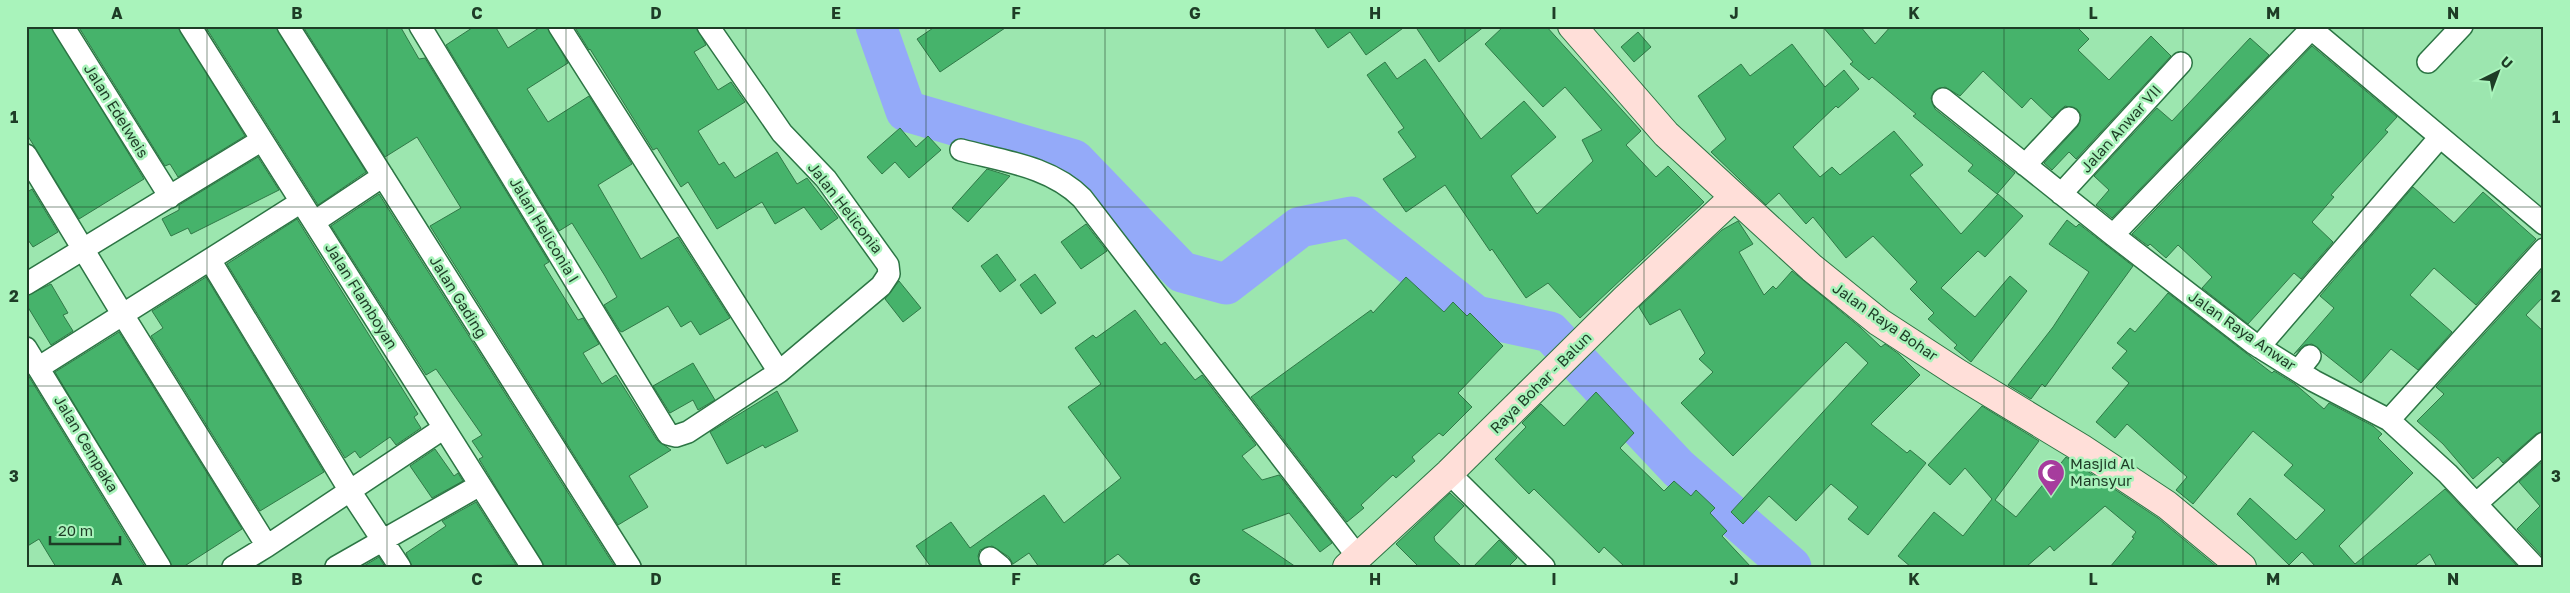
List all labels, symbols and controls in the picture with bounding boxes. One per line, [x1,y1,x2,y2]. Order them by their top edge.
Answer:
text: A [111,3,123,23]
text: B [291,3,303,23]
text: C [471,3,483,23]
text: D [650,3,662,23]
text: E [831,3,841,23]
text: F [1011,3,1021,23]
text: G [1189,3,1201,23]
text: H [1369,3,1381,23]
text: I [1551,3,1557,23]
text: J [1729,3,1739,23]
text: K [1908,3,1920,23]
text: L [2088,3,2098,23]
text: M [2266,3,2280,23]
text: N [2447,3,2459,23]
north arrow [2472,48,2522,98]
text: U [2498,52,2517,72]
street label: Jalan Edelweis [81,60,153,161]
street label: Jalan Anwar VII [2076,81,2164,176]
text: 1 [10,107,18,127]
text: 1 [2552,107,2560,127]
street label: Jalan Heliconia [805,158,887,257]
street label: Jalan Heliconia I [506,174,583,285]
street label: Jalan Flamboyan [322,239,402,352]
street label: Jalan Gading [426,252,491,341]
street label: Jalan Raya Bohar [1830,278,1942,364]
text: 2 [9,286,19,306]
street label: Jalan Raya Anwar [2185,286,2300,374]
text: 2 [2551,286,2561,306]
street label: Raya Bohar - Balun [1486,328,1595,437]
street label: Jalan Cempaka [51,392,123,495]
place label: Masjid Al Mansyur [2070,454,2135,489]
mosque icon: Masjid Al Mansyur [2036,458,2066,497]
text: 3 [9,466,19,486]
text: 3 [2551,466,2561,486]
scale bar [50,513,120,545]
text: 20 m [58,521,93,539]
text: A [111,569,123,589]
text: B [291,569,303,589]
text: C [471,569,483,589]
text: D [650,569,662,589]
text: E [831,569,841,589]
text: F [1011,569,1021,589]
text: G [1189,569,1201,589]
text: H [1369,569,1381,589]
text: I [1551,569,1557,589]
text: J [1729,569,1739,589]
text: K [1908,569,1920,589]
text: L [2088,569,2098,589]
text: M [2266,569,2280,589]
text: N [2447,569,2459,589]

